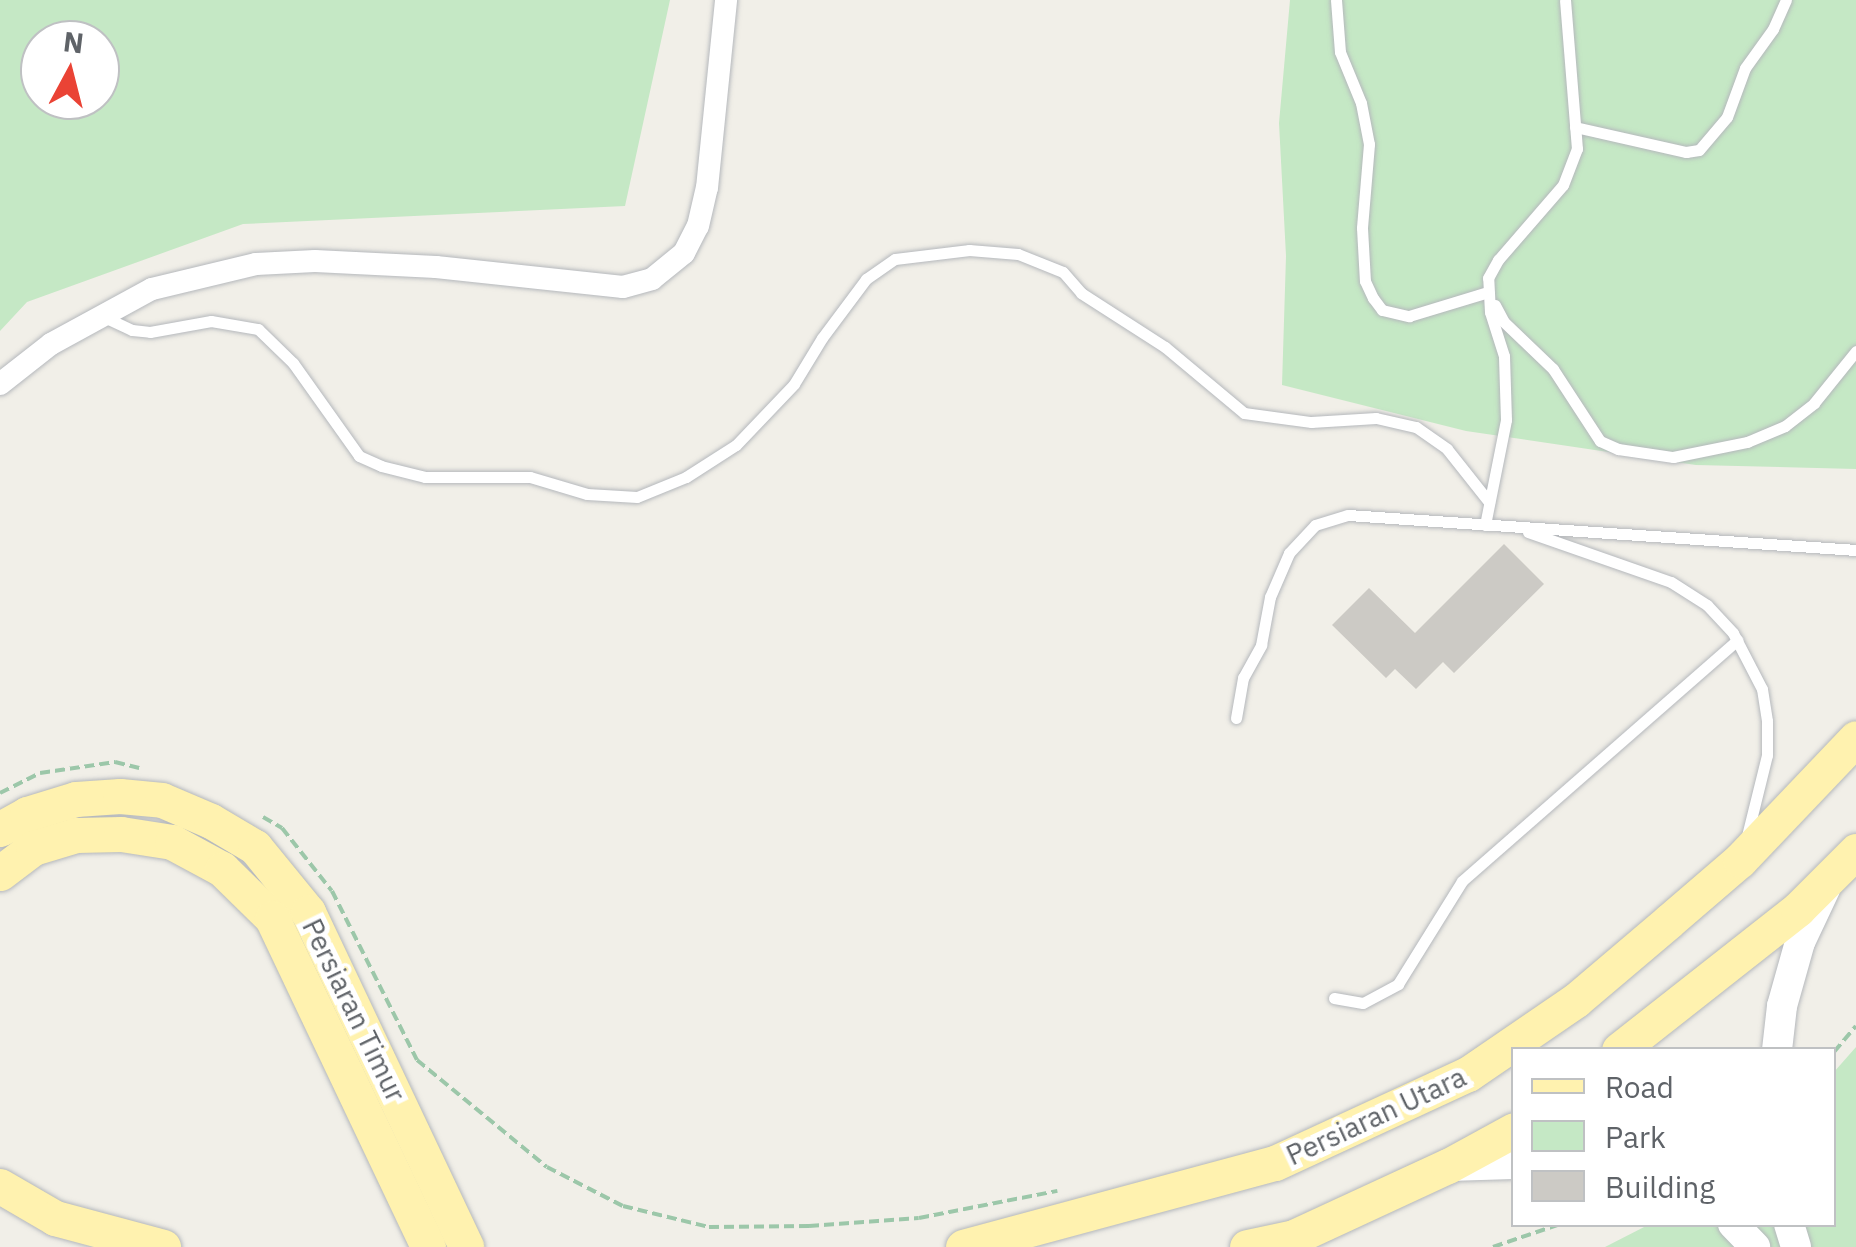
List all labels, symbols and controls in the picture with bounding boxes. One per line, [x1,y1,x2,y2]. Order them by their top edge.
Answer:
north arrow [20,20,120,120]
text: N [61,22,86,61]
street label: Persiaran Timur [295,913,413,1107]
legend [1511,1047,1836,1227]
street label: Persiaran Utara [1281,1060,1471,1172]
text: Road [1605,1067,1674,1106]
text: Park [1605,1117,1666,1156]
text: Building [1605,1167,1715,1206]

